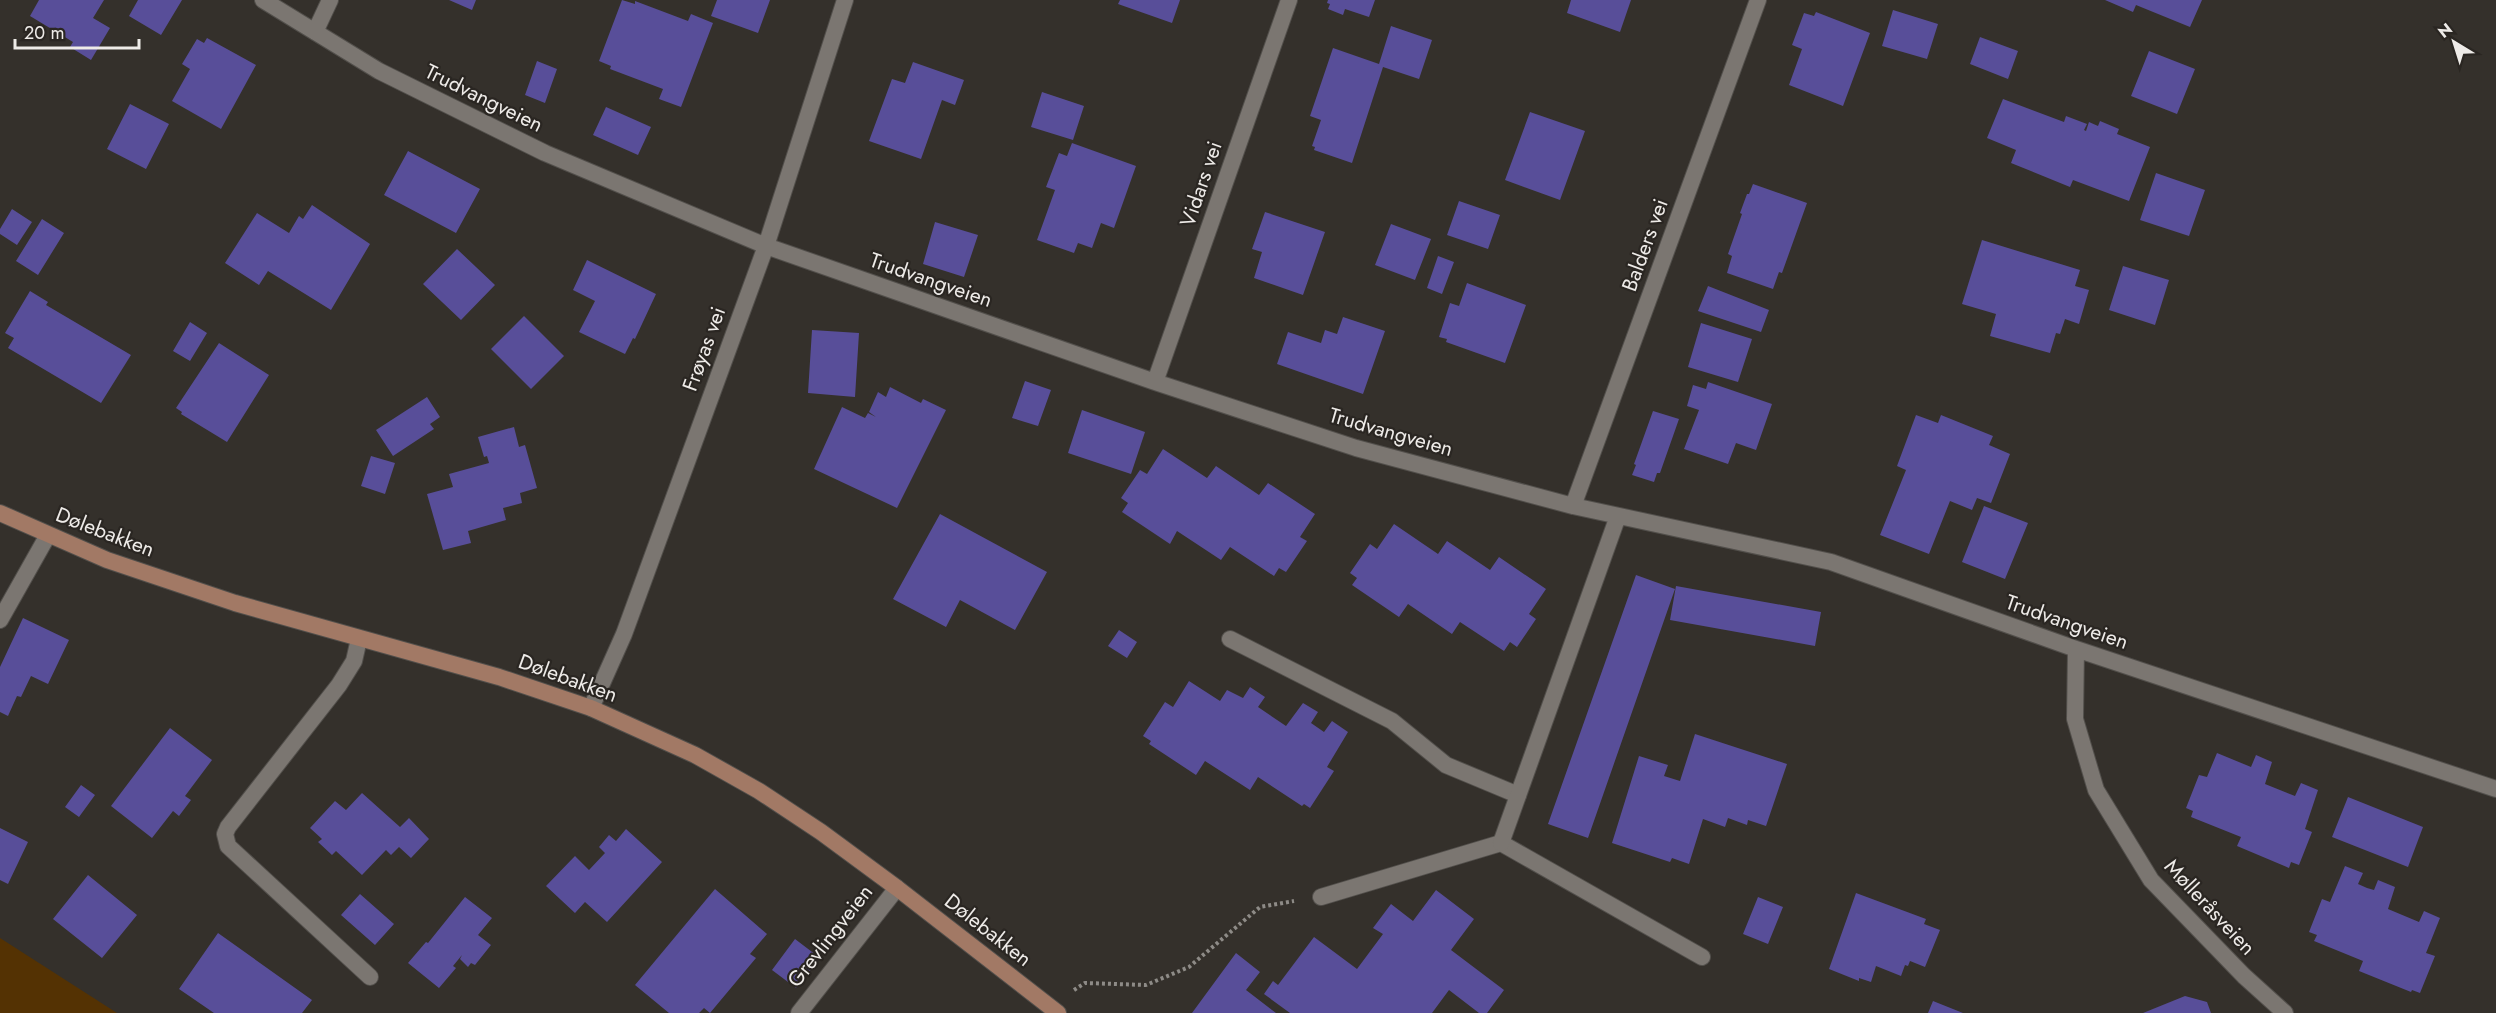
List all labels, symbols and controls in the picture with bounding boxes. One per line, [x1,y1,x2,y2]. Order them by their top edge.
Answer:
scale bar [15,12,140,50]
north arrow [2424,12,2484,72]
text: N [2433,18,2457,44]
text: 20 m [24,20,64,46]
street label: Trudvangveien [420,57,548,139]
street label: Vidars vei [1172,137,1230,231]
street label: Balders vei [1614,194,1676,296]
street label: Trudvangveien [866,245,996,315]
street label: Frøyas vei [675,303,733,395]
street label: Trudvangveien [1326,400,1456,464]
street label: Dølebakken [51,499,159,565]
street label: Trudvangveien [2002,587,2132,657]
street label: Dølebakken [514,646,622,710]
street label: Mølleråsveien [2158,852,2262,962]
street label: Grevlingveien [780,878,880,994]
street label: Dølebakken [938,886,1038,974]

